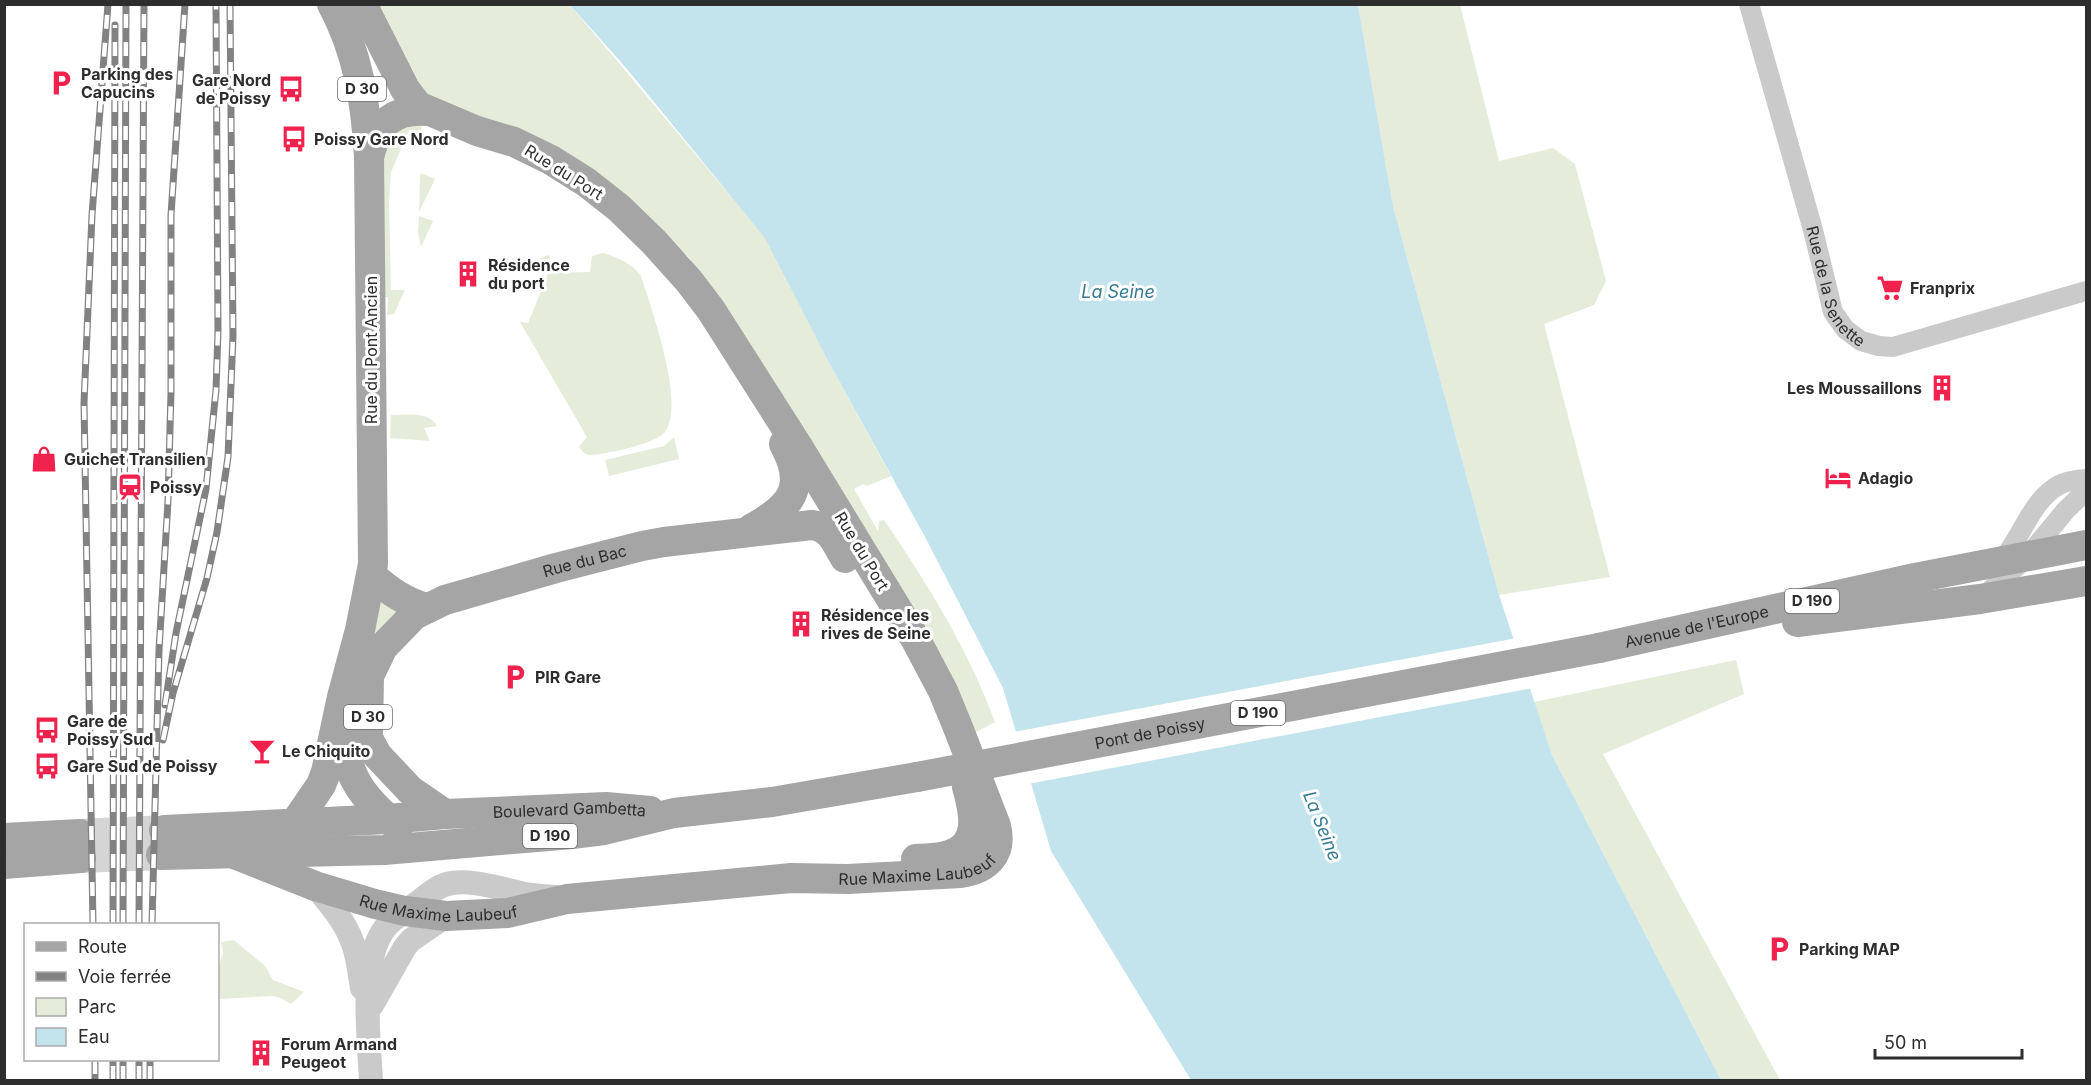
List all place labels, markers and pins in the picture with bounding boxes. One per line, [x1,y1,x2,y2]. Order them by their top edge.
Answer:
place label: Parking des Capucins [81,64,173,102]
parking icon: Parking des Capucins [46,68,76,98]
place label: Gare Nord de Poissy [192,70,271,108]
bus stop icon: Gare Nord de Poissy [276,74,306,104]
bus stop icon: Poissy Gare Nord [279,124,309,154]
place label: Poissy Gare Nord [314,129,449,149]
place label: Résidence du port [488,255,570,293]
building icon: Résidence du port [453,259,483,289]
supermarket icon: Franprix [1875,273,1905,303]
place label: Franprix [1910,278,1975,298]
building icon: Les Moussaillons [1927,373,1957,403]
place label: Les Moussaillons [1787,378,1922,398]
shop icon: Guichet Transilien [29,444,59,474]
place label: Guichet Transilien [64,449,206,469]
hotel icon: Adagio [1823,463,1853,493]
place label: Adagio [1858,468,1913,488]
station icon: Poissy [115,472,145,502]
place label: Poissy [150,477,202,497]
place label: Résidence les rives de Seine [821,605,931,643]
building icon: Résidence les rives de Seine [786,609,816,639]
parking icon: PIR Gare [500,662,530,692]
place label: PIR Gare [535,667,601,687]
place label: Gare de Poissy Sud [67,711,153,749]
bus stop icon: Gare de Poissy Sud [32,715,62,745]
bar icon: Le Chiquito [247,736,277,766]
place label: Le Chiquito [282,741,371,761]
bus stop icon: Gare Sud de Poissy [32,751,62,781]
place label: Gare Sud de Poissy [67,756,218,776]
parking icon: Parking MAP [1764,934,1794,964]
place label: Parking MAP [1799,939,1900,959]
place label: Forum Armand Peugeot [281,1034,397,1072]
building icon: Forum Armand Peugeot [246,1038,276,1068]

